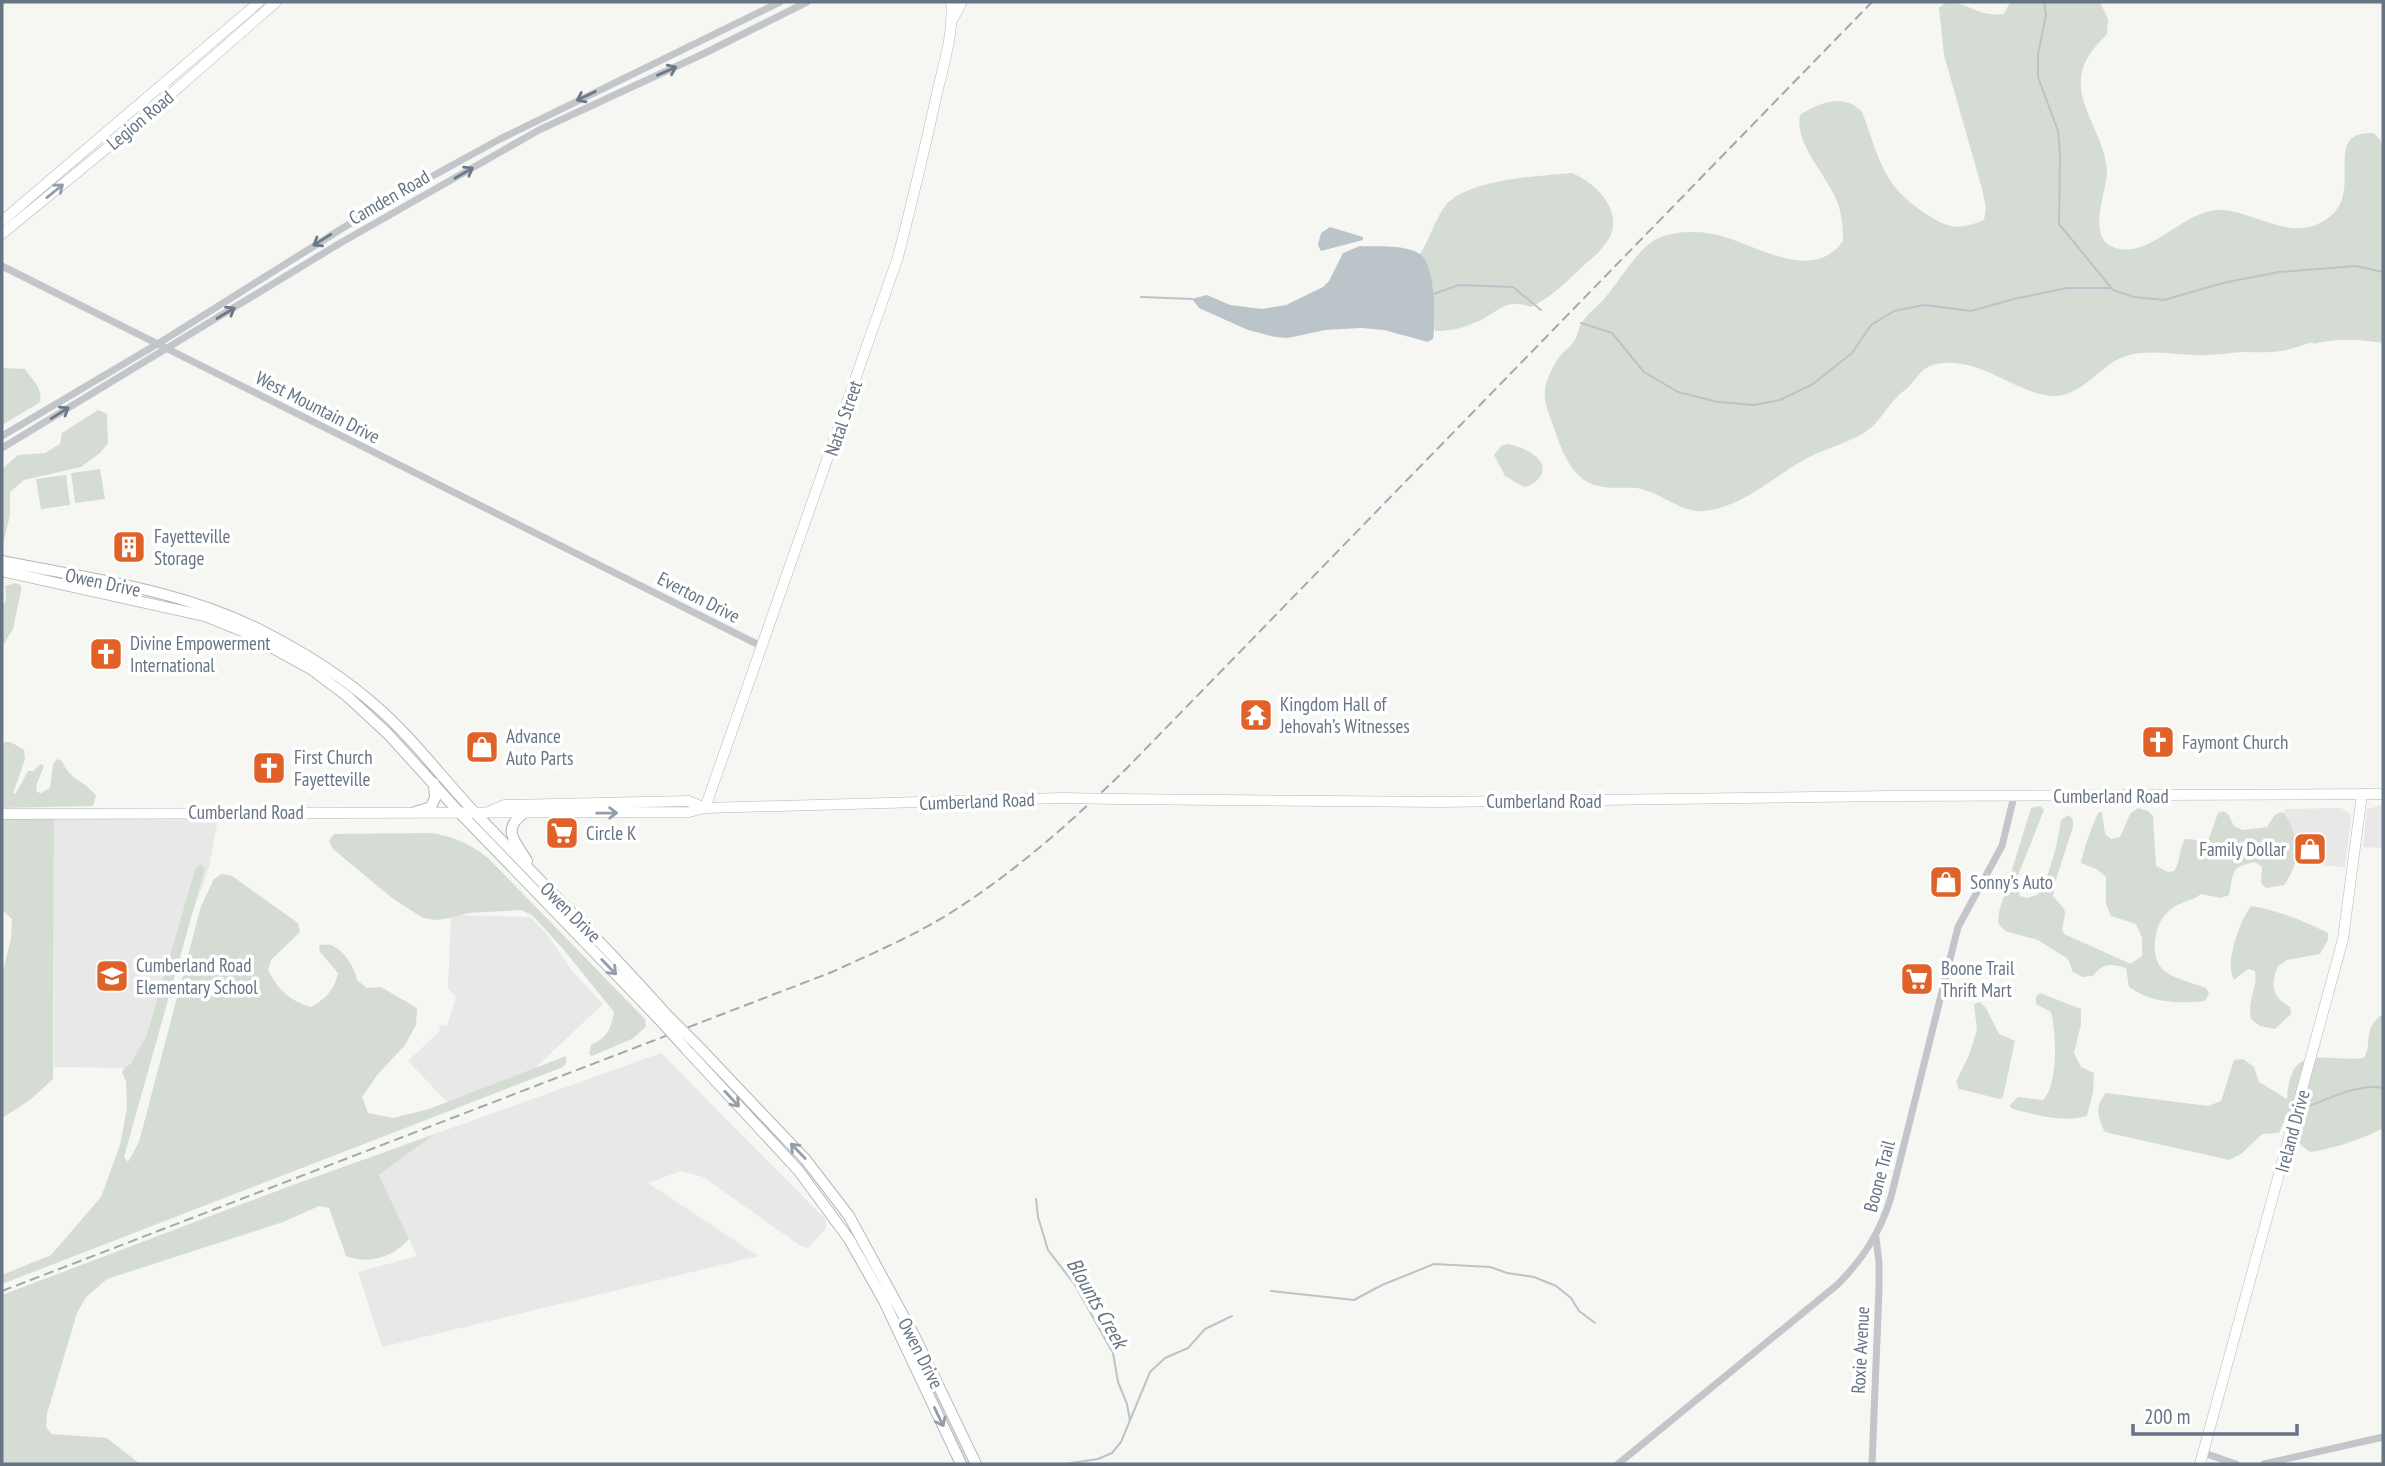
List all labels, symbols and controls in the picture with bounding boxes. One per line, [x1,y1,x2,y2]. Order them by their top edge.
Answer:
one-way arrow [656,64,678,77]
street label: Legion Road [102,85,178,155]
one-way arrow [576,90,597,104]
street label: Camden Road [344,164,434,230]
one-way arrow [454,165,474,179]
one-way arrow [45,183,63,199]
one-way arrow [313,234,333,248]
one-way arrow [216,306,236,320]
street label: West Mountain Drive [252,365,384,449]
street label: Natal Street [819,376,867,459]
one-way arrow [49,405,69,419]
place label: Fayetteville Storage [154,524,231,570]
building icon: Fayetteville Storage [110,528,148,566]
street label: Owen Drive [63,562,143,602]
street label: Everton Drive [654,566,744,628]
place label: Divine Empowerment International [130,631,271,677]
church icon: Divine Empowerment International [87,635,125,673]
place label: Kingdom Hall of Jehovah’s Witnesses [1279,692,1410,738]
temple icon: Kingdom Hall of Jehovah’s Witnesses [1237,696,1275,734]
church icon: Faymont Church [2139,723,2177,761]
place label: Advance Auto Parts [506,724,574,770]
shop icon: Advance Auto Parts [463,728,501,766]
place label: Faymont Church [2182,730,2288,754]
place label: First Church Fayetteville [294,745,373,791]
church icon: First Church Fayetteville [250,749,288,787]
street label: Cumberland Road [2053,784,2169,808]
street label: Cumberland Road [919,787,1035,815]
street label: Cumberland Road [1486,789,1602,813]
street label: Cumberland Road [188,800,304,824]
one-way arrow [595,806,618,820]
supermarket icon: Circle K [543,814,581,852]
place label: Circle K [586,821,636,845]
shop icon: Family Dollar [2291,830,2329,868]
place label: Family Dollar [2199,837,2287,861]
shop icon: Sonny's Auto [1927,863,1965,901]
place label: Sonny's Auto [1970,870,2053,894]
street label: Owen Drive [536,877,607,948]
place label: Cumberland Road Elementary School [136,953,258,999]
place label: Boone Trail Thrift Mart [1941,956,2015,1002]
school or university icon: Cumberland Road Elementary School [93,957,131,995]
one-way arrow [600,958,617,975]
supermarket icon: Boone Trail Thrift Mart [1898,960,1936,998]
street label: Ireland Drive [2269,1087,2315,1175]
one-way arrow [724,1090,741,1107]
street label: Boone Trail [1858,1137,1900,1215]
one-way arrow [789,1143,806,1160]
water label: Blounts Creek [1061,1253,1136,1355]
street label: Roxie Avenue [1846,1305,1874,1394]
street label: Owen Drive [893,1314,949,1393]
scale bar [2133,1392,2298,1436]
text: 200 m [2144,1403,2190,1430]
one-way arrow [933,1406,947,1427]

